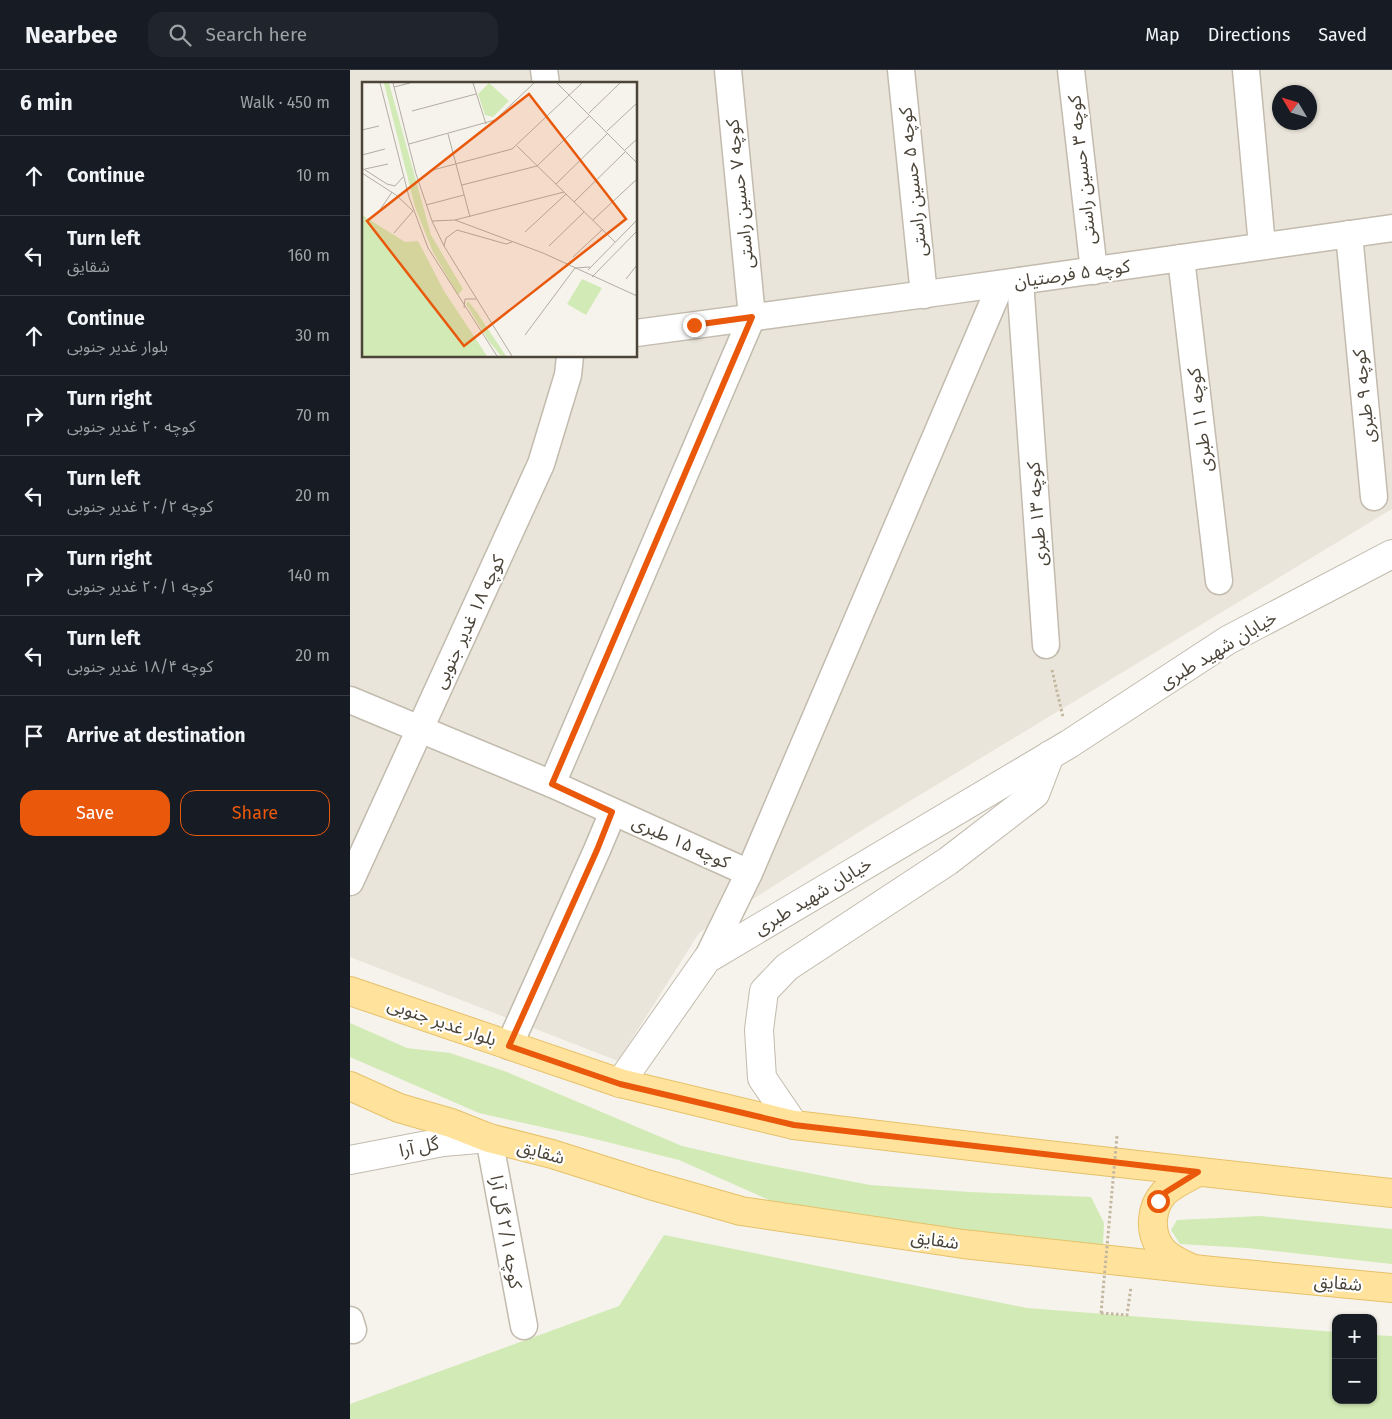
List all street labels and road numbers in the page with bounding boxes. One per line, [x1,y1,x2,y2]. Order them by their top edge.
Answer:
street label: کوچه ۳ حسین راستی [1063,94,1101,246]
street label: کوچه ۵ حسین راستی [894,106,932,258]
street label: کوچه ۷ حسین راستی [721,118,759,270]
street label: کوچه ۵ فرصتیان [1013,255,1132,293]
street label: کوچه ۹ طبری [1348,347,1380,444]
street label: کوچه ۱۱ طبری [1183,366,1217,473]
street label: کوچه ۱۳ طبری [1022,460,1052,567]
street label: کوچه ۱۸ غدیر جنوبی [428,551,510,692]
street label: خیابان شهید طبری [1155,606,1281,694]
street label: کوچه ۱۵ طبری [629,811,734,874]
street label: خیابان شهید طبری [750,852,876,940]
street label: بلوار غدیر جنوبی [385,993,499,1051]
street label: گل آرا [397,1132,441,1162]
street label: شقایق [515,1135,567,1169]
street label: کوچه ۲/۱ گل آرا [485,1174,527,1291]
street label: شقایق [910,1226,960,1254]
street label: شقایق [1313,1270,1363,1296]

